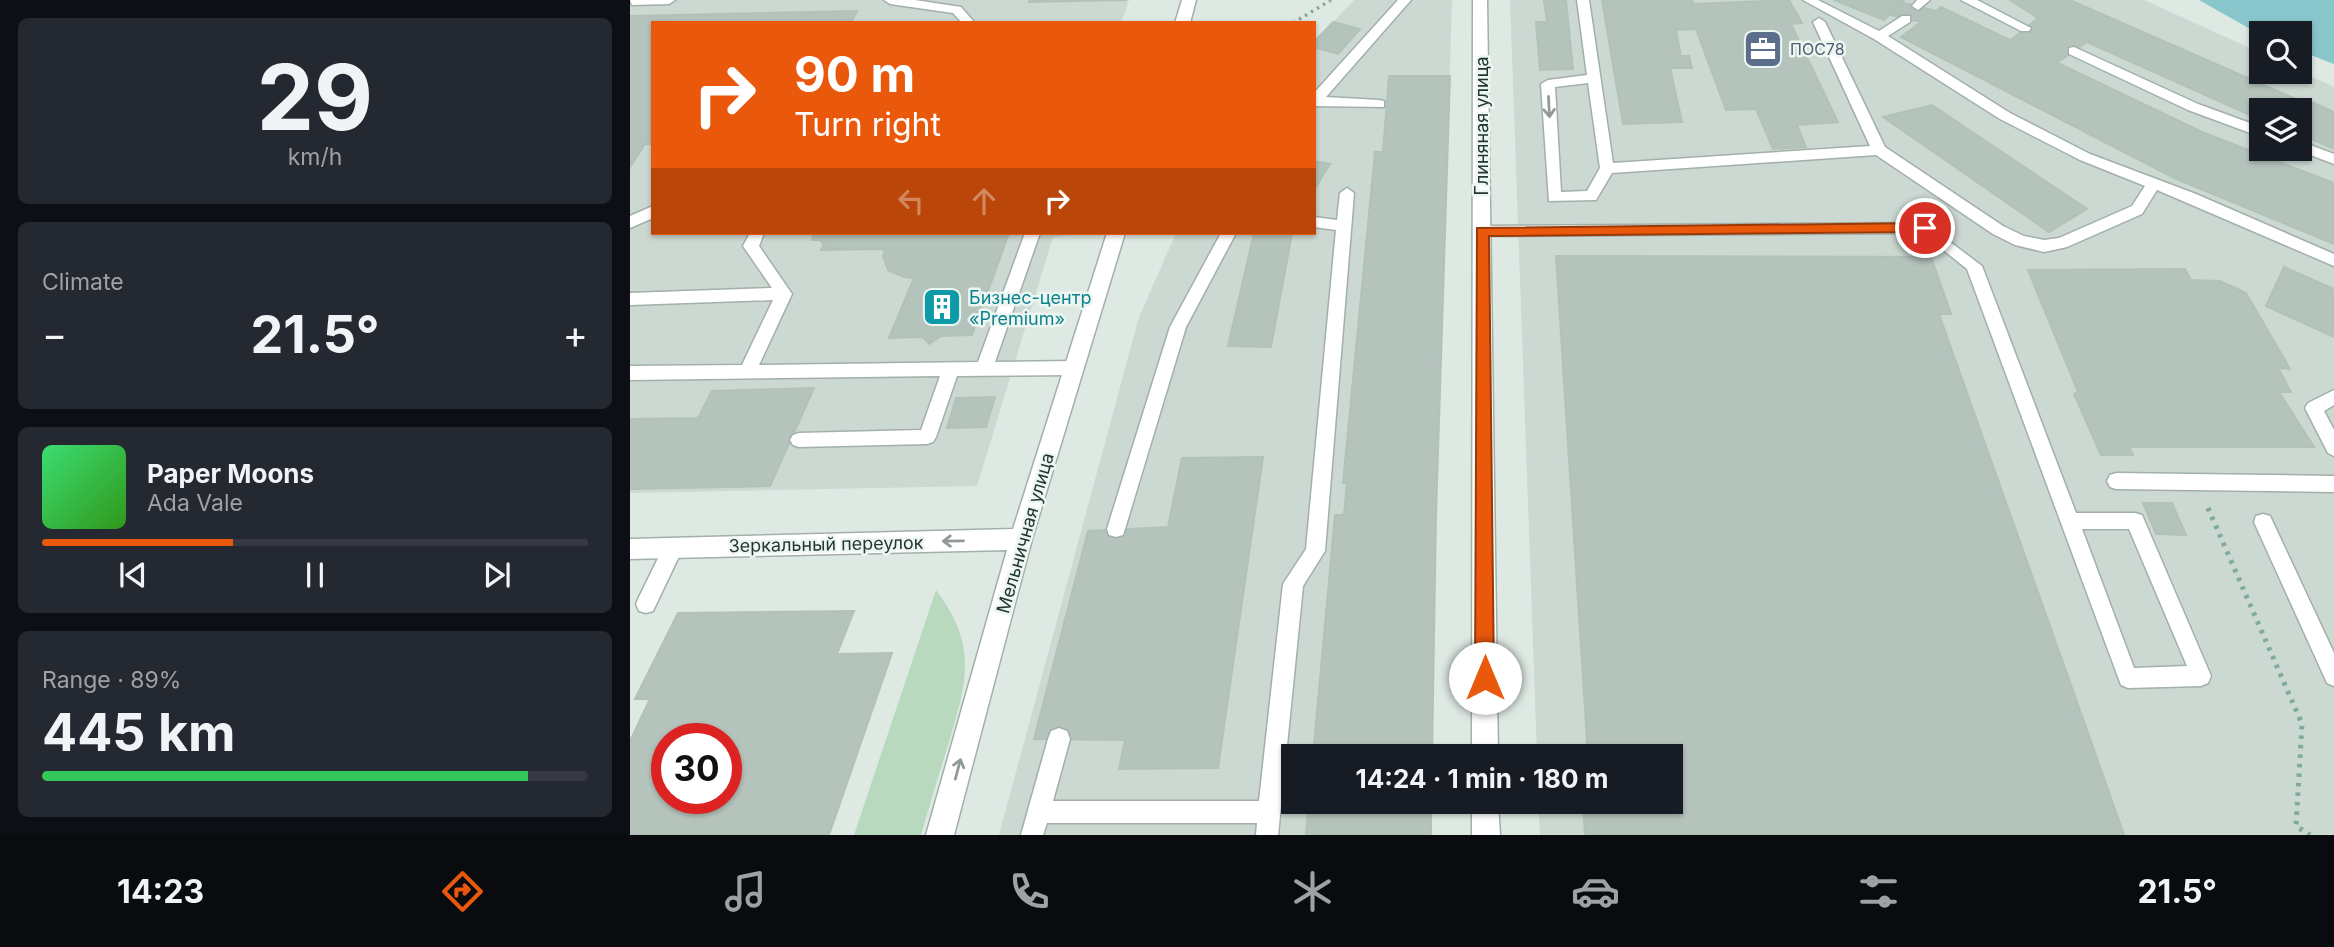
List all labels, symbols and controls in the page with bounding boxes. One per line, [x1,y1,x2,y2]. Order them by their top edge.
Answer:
map controls [2249,21,2312,161]
button: search [2249,21,2312,84]
office icon: ПОС78 [1742,28,1784,70]
place label: ПОС78 [1790,39,1845,59]
text: 29 [257,42,373,152]
text: 90 m [794,45,915,104]
icon: right [679,49,770,140]
street label: Глиняная улица [1471,57,1492,195]
one-way arrow [1543,95,1556,118]
button: layers [2249,98,2312,161]
text: Turn right [794,105,941,144]
text: km/h [288,143,342,171]
icon: left [892,182,930,220]
icon: ahead [965,182,1003,220]
icon: right [1038,182,1076,220]
pin [1895,198,1955,258]
icon: arrive [1906,209,1944,247]
text: Climate [42,268,124,296]
building icon: Бизнес-центр «Premium» [921,286,963,328]
place label: Бизнес-центр «Premium» [969,287,1091,329]
text: 21.5° [250,303,380,366]
text: − [42,311,67,357]
text: + [563,311,588,357]
street label: Мельничная улица [992,450,1058,616]
text: Paper Moons [147,458,314,489]
text: Ada Vale [147,489,243,517]
street label: Зеркальный переулок [728,532,924,556]
one-way arrow [942,534,965,548]
icon: previous [114,556,152,594]
icon: pause [296,556,334,594]
icon: next [478,556,516,594]
position arrow [1448,641,1522,715]
text: Range · 89% [42,666,181,694]
text: 445 km [42,701,236,764]
speed limit sign: 30 [651,723,742,814]
one-way arrow [952,758,965,781]
text: 14:24 · 1 min · 180 m [1356,763,1608,794]
icon: directions [438,867,487,916]
icon: music [721,867,770,916]
icon: phone [1005,867,1054,916]
icon: climate [1288,867,1337,916]
icon: car [1571,867,1620,916]
icon: filters [1854,867,1903,916]
text: 14:23 [117,872,204,911]
text: 21.5° [2137,872,2217,911]

